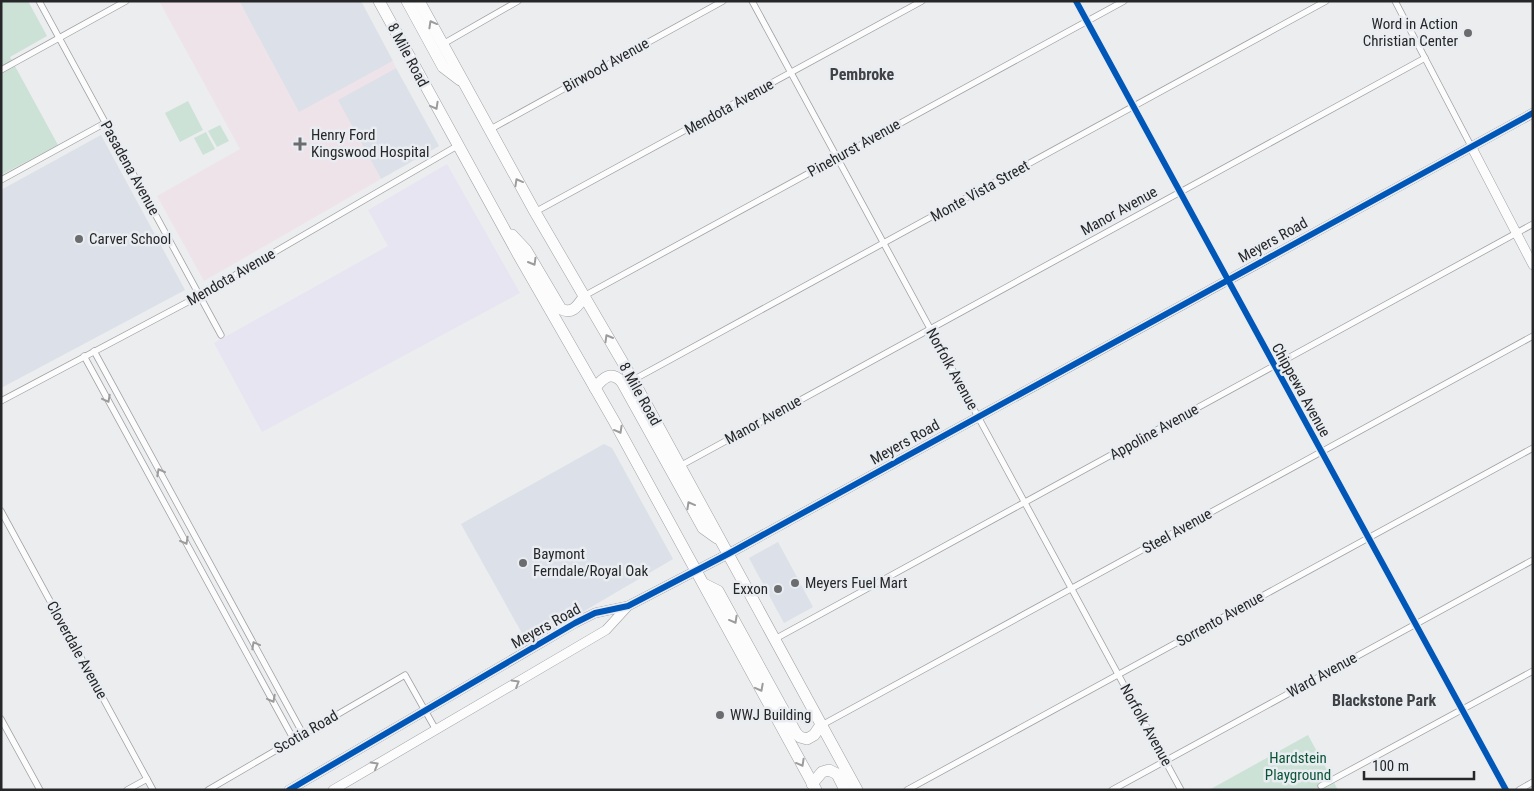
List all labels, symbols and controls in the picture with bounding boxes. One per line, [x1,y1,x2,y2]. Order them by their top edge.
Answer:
place label: Word in Action Christian Center [1363,15,1458,50]
street label: 8 Mile Road [384,20,432,90]
one-way arrow [428,21,438,30]
marker: Word in Action Christian Center [1462,27,1474,39]
street label: Birwood Avenue [560,34,652,96]
district label: Pembroke [830,65,895,84]
street label: Mendota Avenue [681,75,777,139]
one-way arrow [429,100,439,109]
street label: Pinehurst Avenue [805,115,903,181]
street label: Pasadena Avenue [97,118,163,218]
place label: Henry Ford Kingswood Hospital [311,126,429,161]
marker: Henry Ford Kingswood Hospital [293,137,307,151]
street label: Monte Vista Street [928,156,1032,226]
one-way arrow [515,179,525,188]
street label: Manor Avenue [1078,183,1160,239]
street label: Meyers Road [1235,214,1311,266]
place label: Carver School [89,230,171,248]
marker: Carver School [73,233,85,245]
street label: Mendota Avenue [184,244,278,310]
one-way arrow [527,256,537,265]
street label: Norfolk Avenue [922,325,982,413]
one-way arrow [604,335,614,344]
street label: Chippewa Avenue [1268,340,1334,440]
street label: 8 Mile Road [615,359,665,429]
street label: Manor Avenue [722,392,804,448]
one-way arrow [101,394,111,403]
street label: Appoline Avenue [1106,400,1202,464]
street label: Meyers Road [867,416,943,468]
one-way arrow [613,425,623,434]
one-way arrow [156,468,166,477]
one-way arrow [686,501,696,510]
street label: Steel Avenue [1139,505,1215,557]
one-way arrow [179,536,189,545]
place label: Baymont Ferndale/Royal Oak [533,545,648,580]
marker: Baymont Ferndale/Royal Oak [517,557,529,569]
place label: Meyers Fuel Mart [805,574,907,592]
marker: Meyers Fuel Mart [789,577,801,589]
place label: Exxon [733,580,768,598]
marker: Exxon [772,583,784,595]
street label: Sorrento Avenue [1173,588,1267,650]
street label: Cloverdale Avenue [43,598,111,702]
street label: Meyers Road [508,600,584,652]
one-way arrow [727,614,737,623]
one-way arrow [251,642,261,651]
street label: Ward Avenue [1284,648,1360,702]
one-way arrow [510,680,519,690]
street label: Norfolk Avenue [1116,681,1176,769]
one-way arrow [754,683,764,692]
district label: Blackstone Park [1332,691,1436,710]
one-way arrow [266,694,276,703]
street label: Scotia Road [271,706,341,758]
place label: WWJ Building [730,706,811,724]
marker: WWJ Building [714,709,726,721]
scale bar [1364,748,1474,780]
park label: Hardstein Playground [1265,749,1331,784]
text: 100 m [1372,757,1409,775]
one-way arrow [795,758,805,767]
one-way arrow [370,762,379,772]

